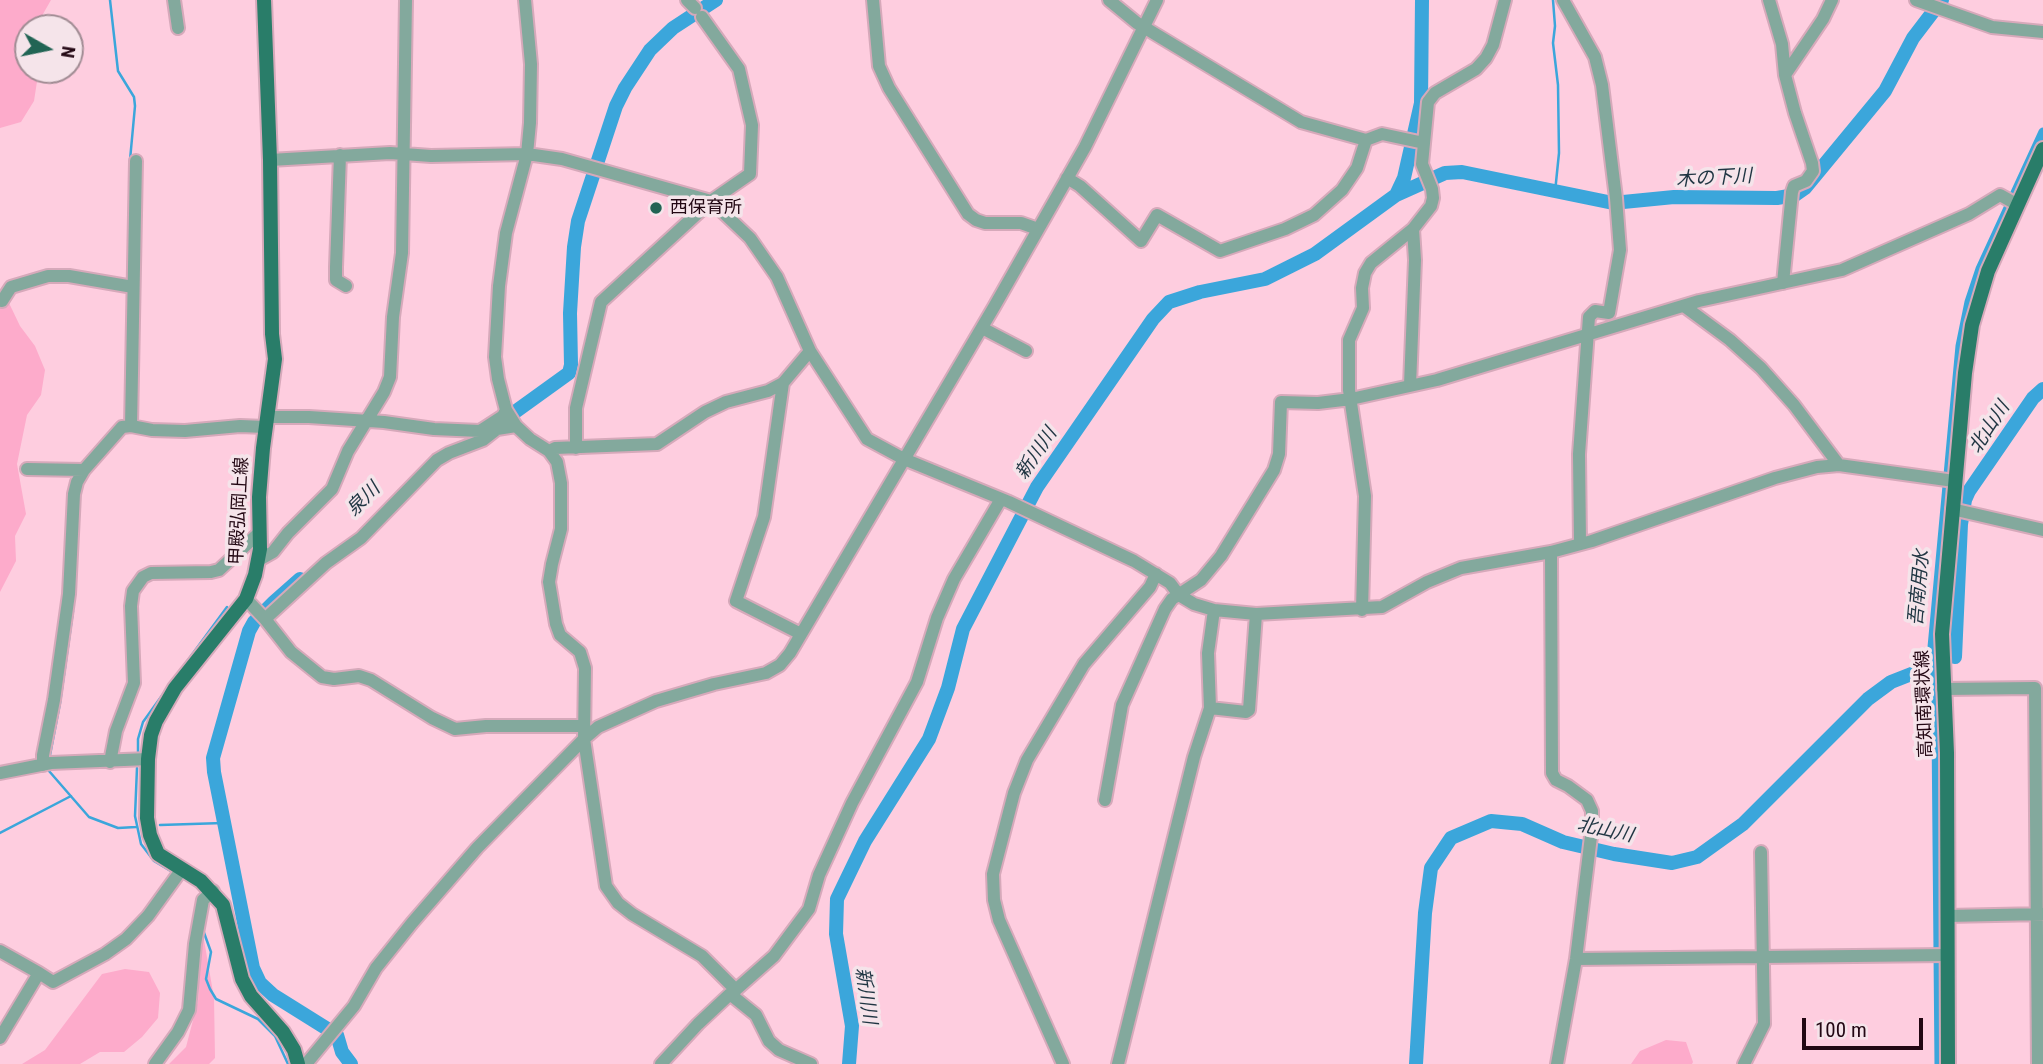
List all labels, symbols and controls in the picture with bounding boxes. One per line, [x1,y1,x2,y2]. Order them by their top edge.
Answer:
north arrow [14,14,84,84]
text: N [56,44,81,60]
water label: 木の下川 [1675,166,1753,192]
place label: 西保育所 [670,197,742,219]
marker: 西保育所 [648,200,664,216]
water label: 北山川 [1965,398,2015,458]
water label: 新川川 [1012,424,1062,484]
street label: 甲殿弘岡上線 [226,457,254,565]
water label: 泉川 [343,479,385,521]
water label: 吾南用水 [1905,549,1935,627]
street label: 高知南環状線 [1912,650,1938,758]
water label: 北山川 [1575,814,1635,848]
water label: 新川川 [850,966,880,1026]
scale bar [1805,1004,1926,1048]
text: 100 m [1815,1018,1867,1042]

